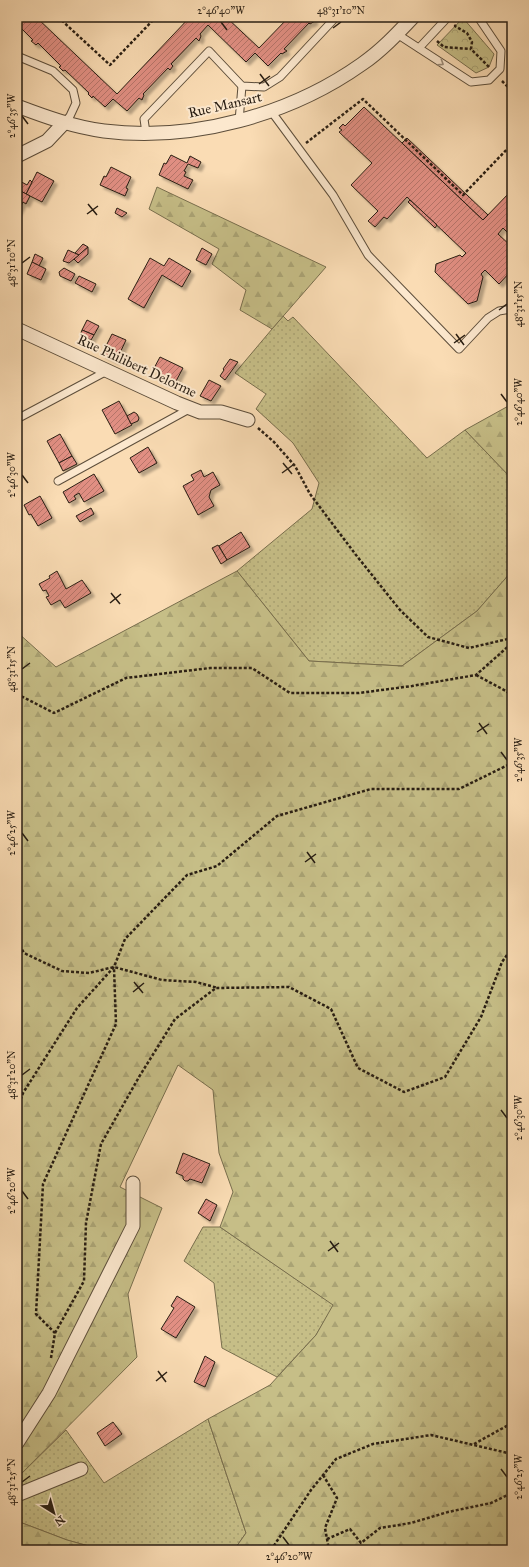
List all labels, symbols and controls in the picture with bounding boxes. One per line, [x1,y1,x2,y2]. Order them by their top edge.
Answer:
text: 2°46'40"W [197,5,245,17]
text: 48°31'10"N [317,5,365,17]
one-way arrow [437,58,444,65]
street label: Rue Mansart [186,88,264,122]
text: 2°46'35"W [6,93,18,138]
text: 48°31'10"N [6,239,18,287]
text: 48°31'15"N [513,280,525,327]
street label: Rue Philibert Delorme [75,331,199,401]
text: 2°46'40"W [513,378,525,426]
text: 2°46'30"W [6,452,18,498]
text: 48°31'15"N [6,645,18,692]
text: 2°46'35"W [513,737,525,782]
text: 2°46'25"W [6,810,18,856]
text: 48°31'20"N [6,1050,18,1099]
text: 2°46'30"W [513,1095,525,1141]
text: 2°46'20"W [6,1167,18,1214]
text: 2°46'25"W [513,1454,525,1500]
text: 48°31'25"N [6,1458,18,1506]
north arrow [34,1493,74,1533]
text: N [52,1513,67,1529]
text: 2°46'20"W [266,1551,313,1563]

